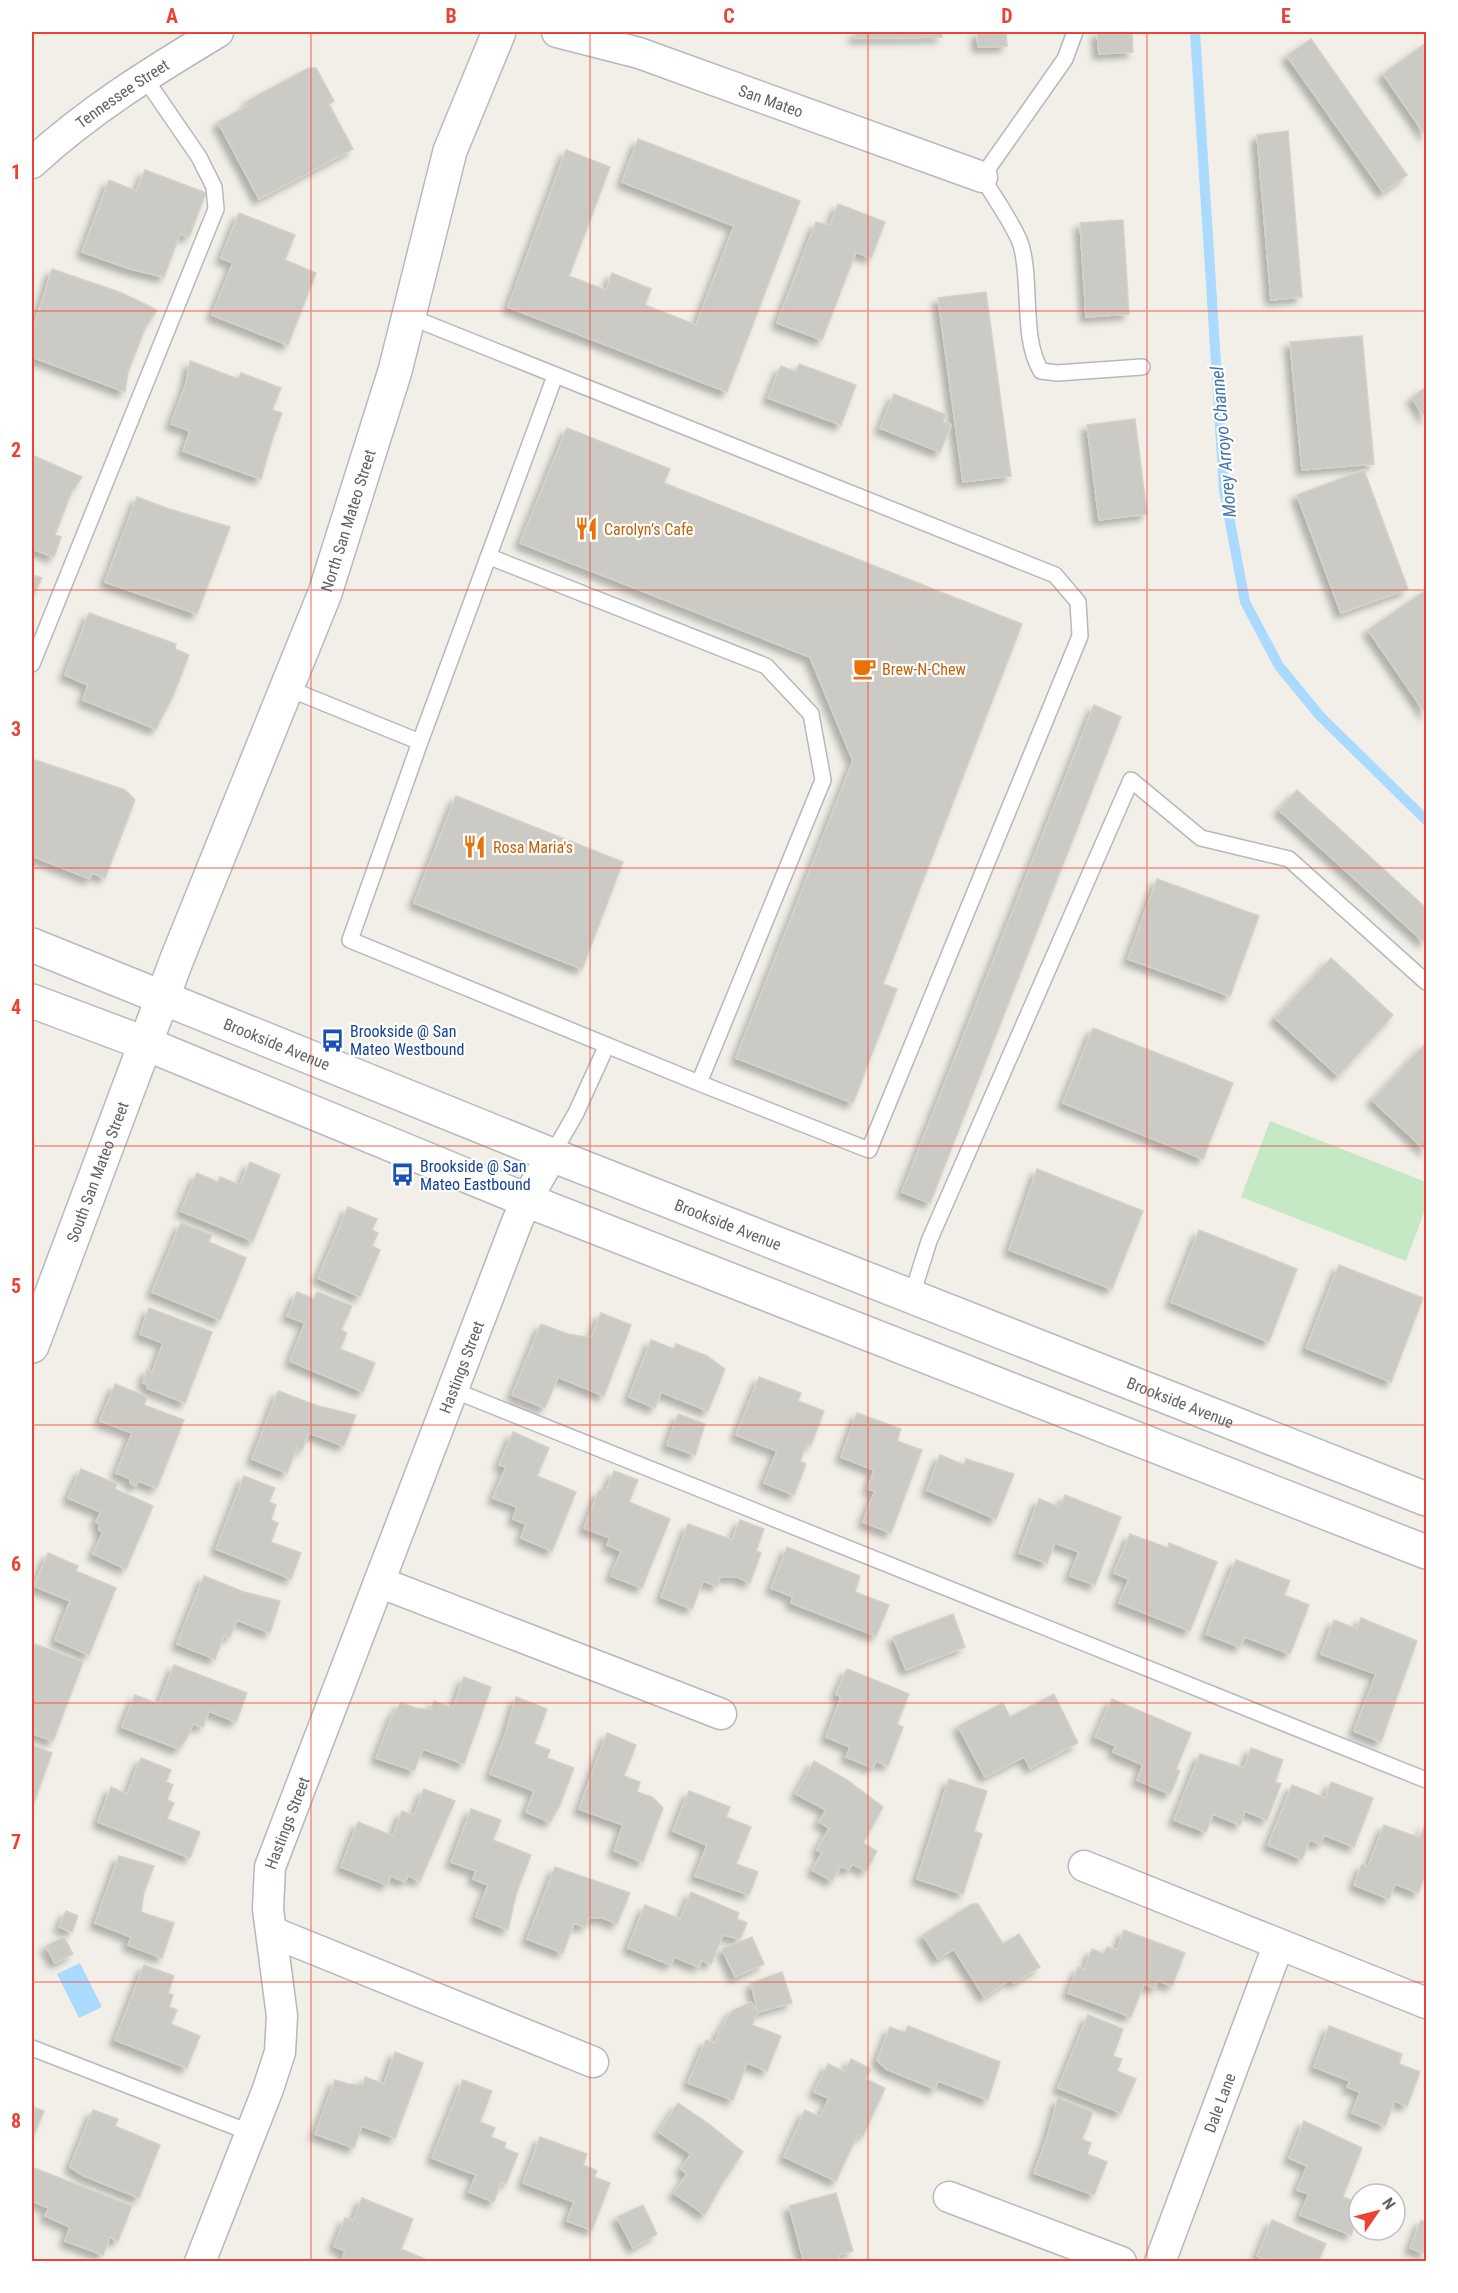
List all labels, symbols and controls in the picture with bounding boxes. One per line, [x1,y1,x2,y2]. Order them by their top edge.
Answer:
text: A [166,4,178,28]
text: B [445,4,457,28]
text: C [723,4,735,28]
text: D [1001,4,1013,28]
text: E [1281,4,1291,28]
street label: Tennessee Street [72,55,172,132]
street label: San Mateo [736,80,806,121]
text: 1 [11,160,21,184]
water label: Morey Arroyo Channel [1206,365,1240,518]
text: 2 [11,438,21,462]
street label: North San Mateo Street [317,447,379,594]
restaurant icon: Carolyn’s Cafe [573,516,599,542]
place label: Carolyn’s Cafe [604,520,693,539]
cafe icon: Brew-N-Chew [851,656,877,682]
place label: Brew-N-Chew [882,660,966,679]
text: 3 [11,717,21,741]
restaurant icon: Rosa Maria's [462,834,488,860]
place label: Rosa Maria's [493,838,573,857]
text: 4 [11,995,21,1019]
street label: Brookside Avenue [221,1014,333,1074]
place label: Brookside @ San Mateo Westbound [350,1022,465,1059]
bus stop icon: Brookside @ San Mateo Westbound [319,1027,345,1053]
street label: South San Mateo Street [62,1099,132,1245]
place label: Brookside @ San Mateo Eastbound [420,1157,531,1194]
bus stop icon: Brookside @ San Mateo Eastbound [389,1162,415,1188]
street label: Brookside Avenue [672,1195,784,1254]
text: 5 [11,1274,21,1298]
street label: Hastings Street [435,1318,488,1416]
street label: Brookside Avenue [1124,1373,1236,1432]
text: 6 [11,1552,21,1576]
street label: Hastings Street [261,1774,313,1872]
text: 7 [11,1830,21,1854]
street label: Dale Lane [1200,2070,1239,2135]
text: 8 [11,2109,21,2133]
north arrow [1347,2182,1407,2242]
text: N [1378,2194,1399,2213]

